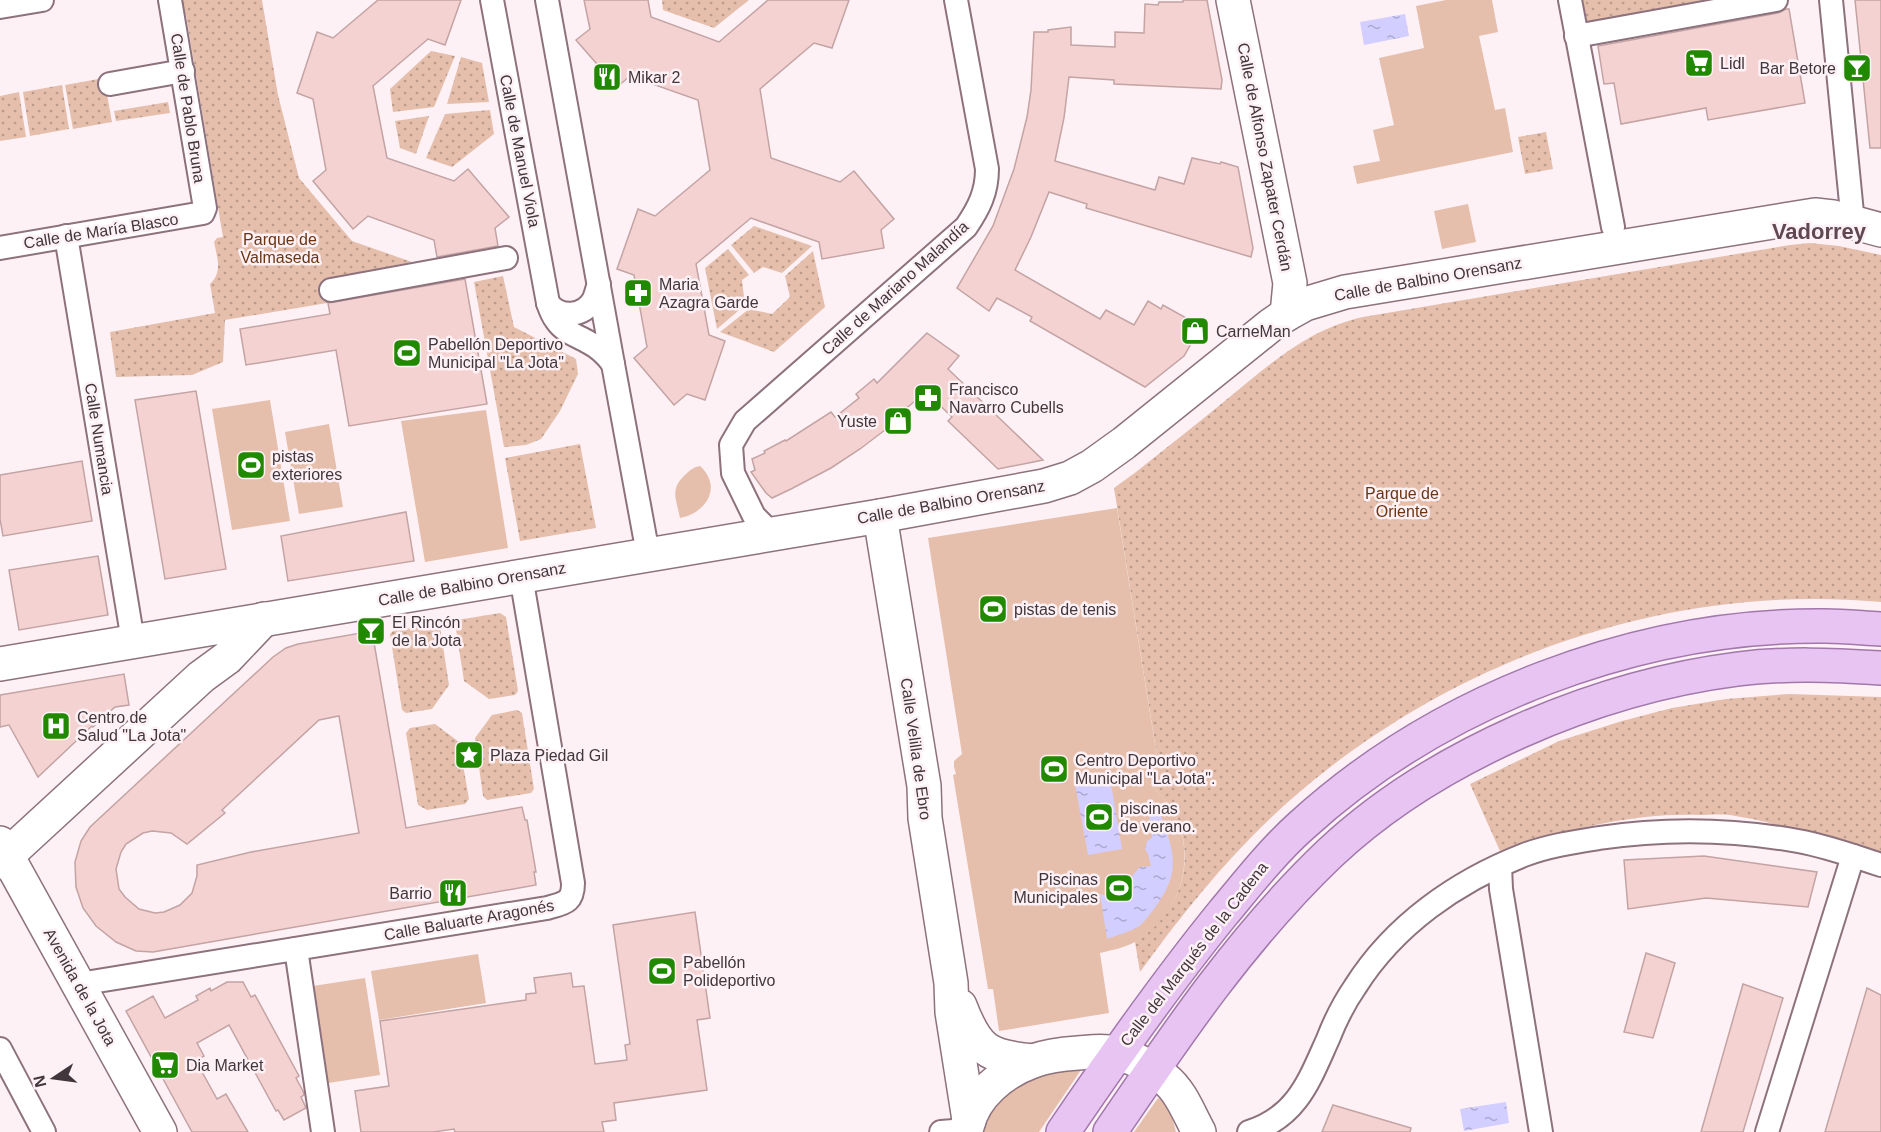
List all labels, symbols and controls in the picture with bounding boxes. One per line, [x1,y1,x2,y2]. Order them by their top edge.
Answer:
street label: Calle de Pablo Bruna [168,32,208,184]
street label: Calle de Alfonso Zapater Cerdán [1235,41,1295,273]
supermarket icon: Lidl [1683,47,1715,79]
bar icon: Bar Betore [1841,52,1873,84]
place label: Lidl [1720,55,1745,72]
place label: Bar Betore [1760,60,1836,77]
restaurant icon: Mikar 2 [591,61,623,93]
place label: Mikar 2 [628,69,681,86]
street label: Calle de Manuel Viola [497,73,543,229]
street label: Calle de María Blasco [22,210,180,252]
street label: Calle de Mariano Malandía [818,218,972,358]
district label: Vadorrey [1772,219,1867,244]
park label: Parque de Valmaseda [241,231,320,266]
street label: Calle de Balbino Orensanz [1333,254,1523,304]
place label: Maria Azagra Garde [659,276,759,311]
pharmacy icon: Maria Azagra Garde [622,277,654,309]
shop icon: CarneMan [1179,315,1211,347]
place label: CarneMan [1216,323,1291,340]
place label: Pabellón Deportivo Municipal "La Jota" [428,336,564,371]
sports icon: Pabellón Deportivo Municipal "La Jota" [391,337,423,369]
place label: Francisco Navarro Cubells [949,381,1064,416]
street label: Calle Numancia [82,382,116,496]
pharmacy icon: Francisco Navarro Cubells [912,382,944,414]
shop icon: Yuste [882,405,914,437]
place label: Yuste [837,413,877,430]
place label: pistas exteriores [272,448,342,483]
sports icon: pistas exteriores [235,449,267,481]
street label: Calle de Balbino Orensanz [856,477,1046,527]
park label: Parque de Oriente [1365,485,1439,520]
street label: Calle de Balbino Orensanz [377,559,567,609]
sports icon: pistas de tenis [977,593,1009,625]
place label: pistas de tenis [1014,601,1116,618]
place label: El Rincón de la Jota [392,614,461,649]
bar icon: El Rincón de la Jota [355,615,387,647]
street label: Calle Velilla de Ebro [898,677,934,821]
place label: Centro de Salud "La Jota" [77,709,186,744]
hospital icon: Centro de Salud "La Jota" [40,710,72,742]
place icon: Plaza Piedad Gil [453,739,485,771]
place label: Plaza Piedad Gil [490,747,608,764]
place label: Centro Deportivo Municipal "La Jota". [1075,752,1215,787]
sports icon: Centro Deportivo Municipal "La Jota". [1038,753,1070,785]
place label: piscinas de verano. [1120,800,1196,835]
sports icon: piscinas de verano. [1083,801,1115,833]
street label: Calle del Marqués de la Cadena [1117,859,1271,1049]
place label: Piscinas Municipales [1014,871,1098,906]
sports icon: Piscinas Municipales [1103,872,1135,904]
restaurant icon: Barrio [437,877,469,909]
place label: Barrio [389,885,432,902]
street label: Calle Baluarte Aragonés [383,897,555,943]
street label: Avenida de la Jota [41,925,119,1049]
place label: Pabellón Polideportivo [683,954,776,989]
sports icon: Pabellón Polideportivo [646,955,678,987]
north arrow [24,1048,84,1108]
supermarket icon: Dia Market [149,1049,181,1081]
place label: Dia Market [186,1057,264,1074]
text: N [30,1074,49,1089]

